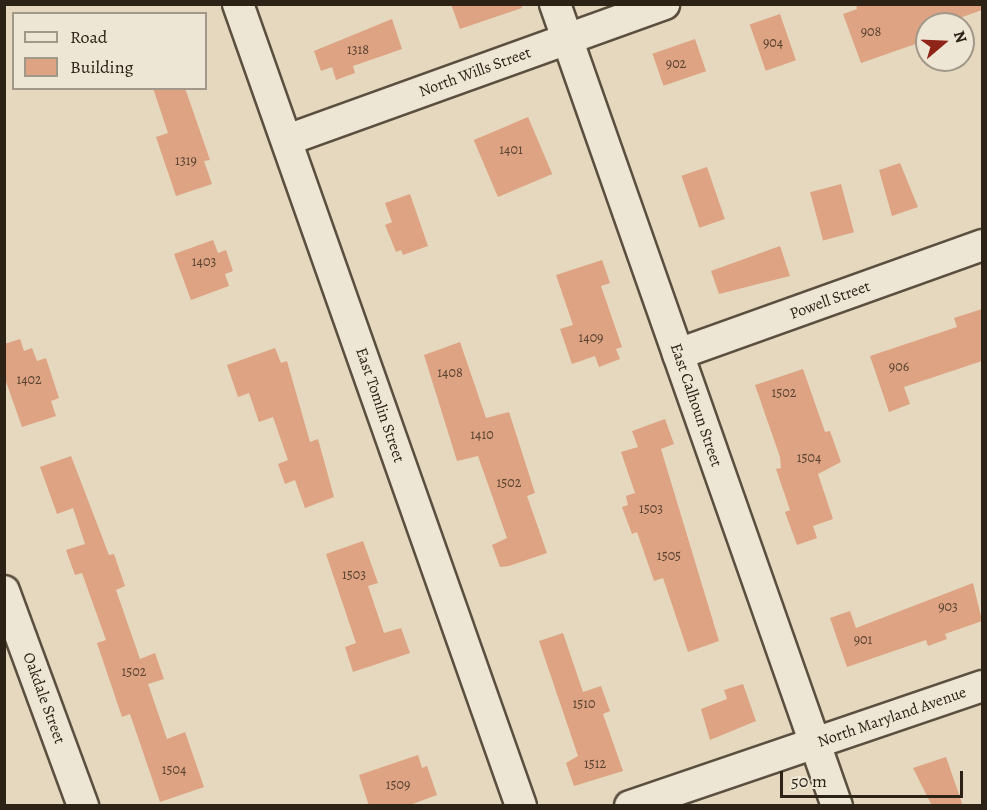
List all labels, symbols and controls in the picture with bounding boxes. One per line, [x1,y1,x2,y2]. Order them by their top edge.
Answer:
legend [12,12,207,90]
north arrow [915,12,975,72]
house number: 908 [861,24,881,40]
text: Road [70,25,107,49]
text: N [948,28,972,46]
house number: 904 [763,35,783,51]
house number: 1318 [347,42,369,58]
street label: North Wills Street [416,43,534,101]
text: Building [70,55,134,79]
house number: 902 [666,56,686,72]
house number: 1401 [499,142,523,158]
house number: 1319 [175,153,197,169]
house number: 1403 [192,254,216,270]
street label: Powell Street [787,277,873,323]
house number: 1409 [579,330,603,346]
street label: East Calhoun Street [666,341,726,469]
street label: East Tomlin Street [351,345,409,465]
house number: 906 [889,359,909,375]
house number: 1408 [437,365,463,381]
house number: 1402 [16,372,42,388]
house number: 1502 [772,385,796,401]
house number: 1410 [470,427,494,443]
house number: 1504 [797,450,821,466]
house number: 1502 [497,475,521,491]
house number: 1503 [639,501,663,517]
house number: 1505 [657,548,681,564]
house number: 1503 [342,567,366,583]
house number: 903 [938,599,958,615]
house number: 901 [854,632,872,648]
street label: Oakdale Street [19,650,69,746]
house number: 1502 [122,664,146,680]
street label: North Maryland Avenue [815,683,969,751]
house number: 1510 [572,696,596,712]
house number: 1512 [584,756,606,772]
scale bar [783,759,966,797]
house number: 1504 [162,762,186,778]
text: 50 m [791,769,827,793]
house number: 1509 [386,777,410,793]

